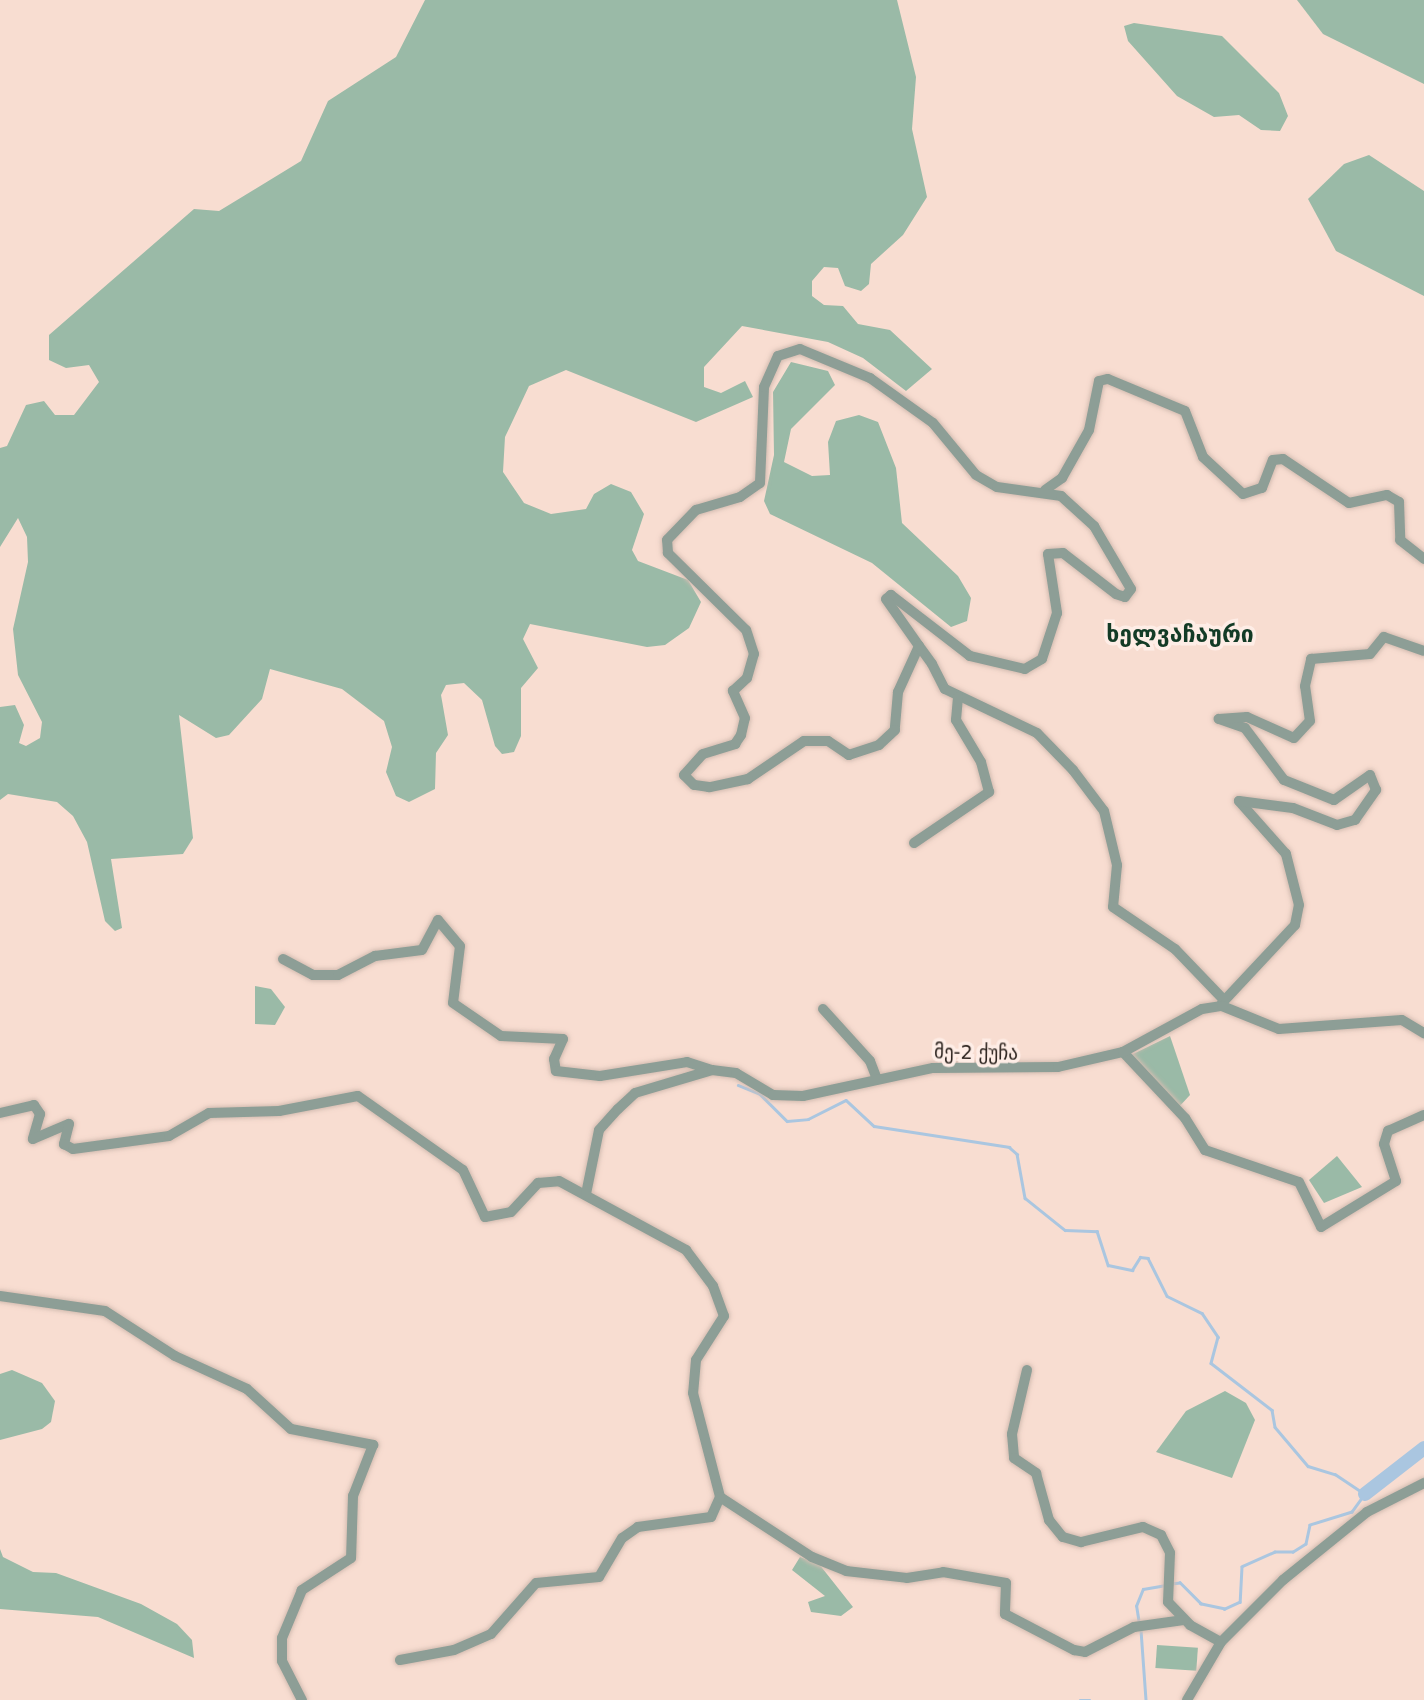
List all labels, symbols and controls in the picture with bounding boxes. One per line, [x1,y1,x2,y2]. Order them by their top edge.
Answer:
district label: ხელვაჩაური [1106,620,1254,648]
street label: მე-2 ქუჩა [934,1041,1018,1065]

